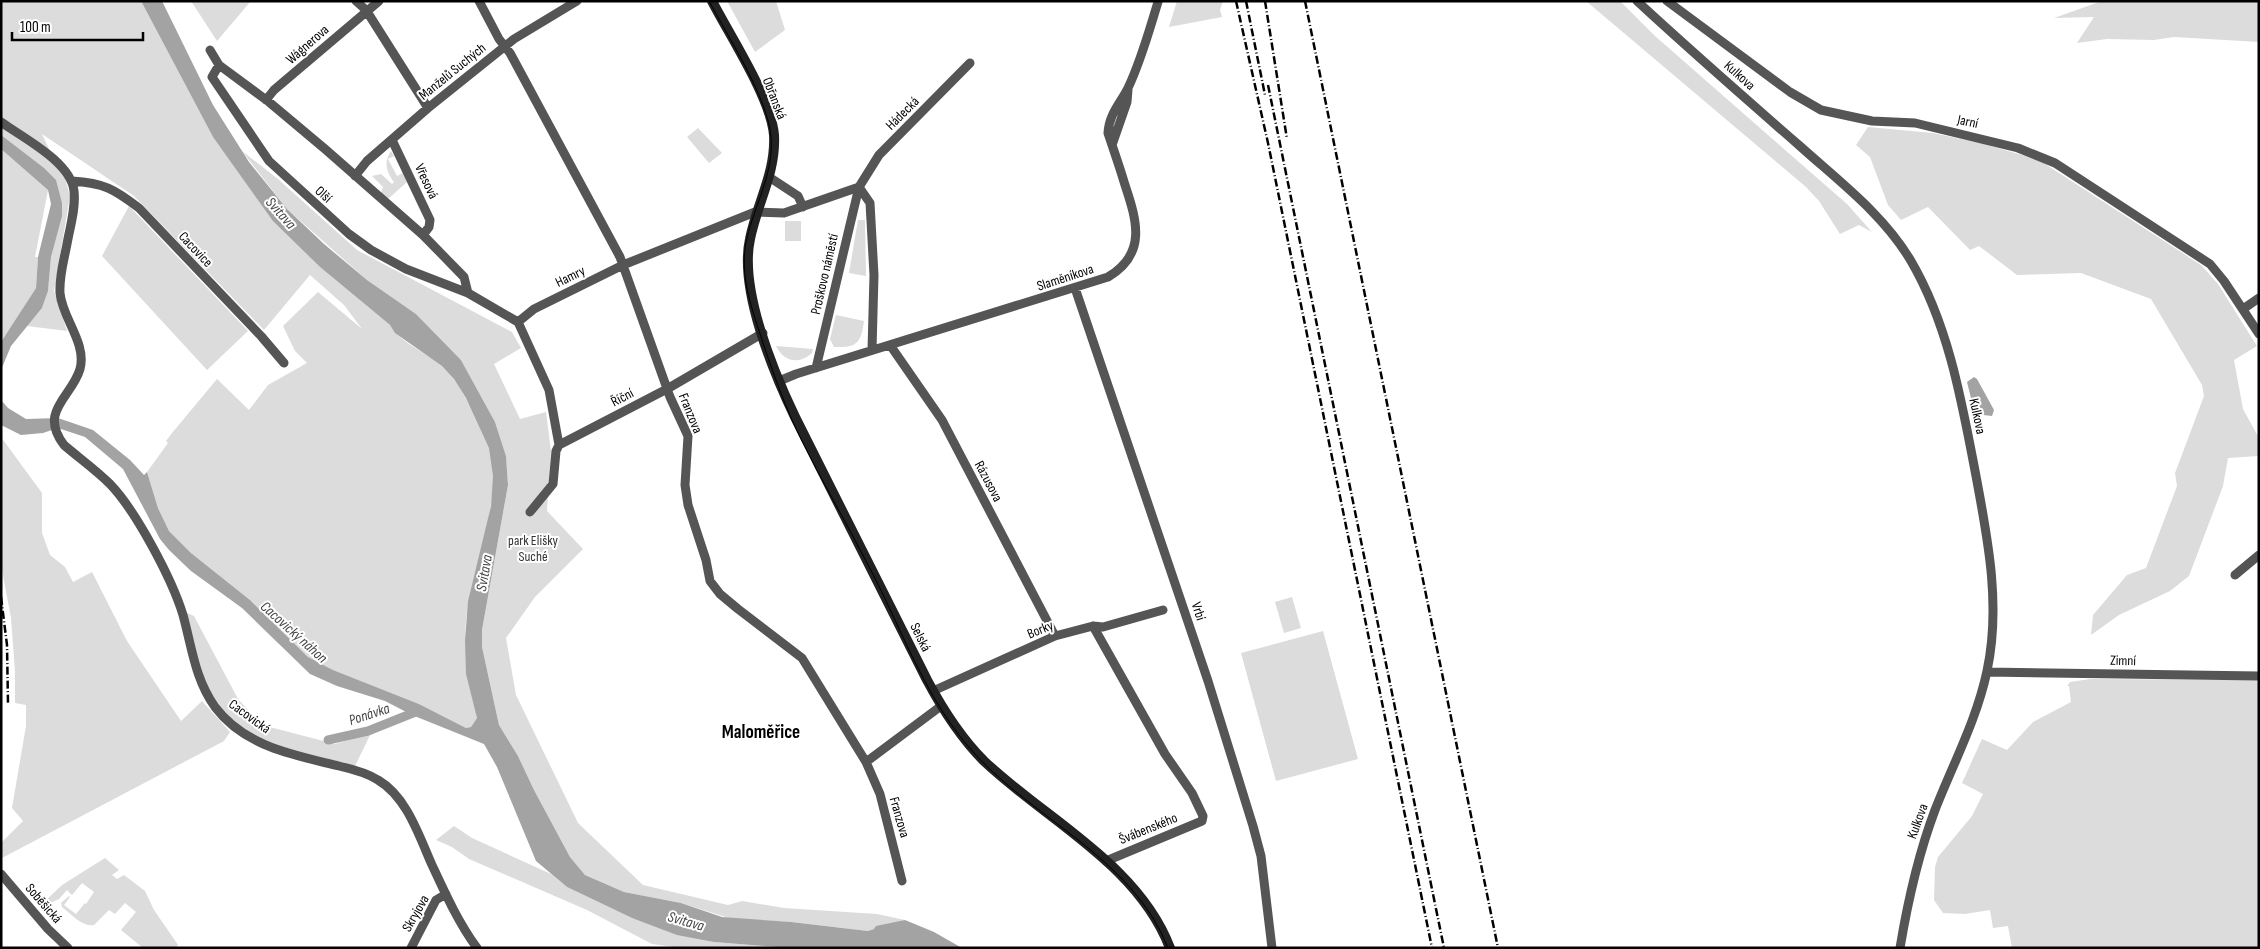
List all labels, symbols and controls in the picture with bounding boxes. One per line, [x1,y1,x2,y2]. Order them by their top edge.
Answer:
scale bar [12,10,144,42]
text: 100 m [20,18,51,37]
street label: Wágnerova [282,21,332,68]
street label: Manželů Suchých [415,39,489,104]
street label: Kulkova [1721,57,1759,94]
street label: Obřanská [759,75,790,122]
street label: Hádecká [882,93,923,134]
street label: Jarní [1955,111,1980,132]
street label: Vřesová [411,161,442,201]
street label: Olší [312,182,336,207]
water label: Svitava [261,193,300,233]
street label: Cacovice [175,228,216,271]
street label: Proškovo náměstí [807,232,842,316]
street label: Slaměníkova [1035,260,1096,295]
street label: Hamry [553,262,588,291]
street label: Říční [608,384,637,410]
street label: Franzova [675,391,706,436]
street label: Kulkova [1965,397,1990,436]
street label: Rázusova [971,458,1006,505]
park label: park Elišky Suché [508,532,559,565]
water label: Svitava [472,553,497,593]
water label: Cacovický náhon [256,597,331,667]
street label: Vrbí [1188,600,1210,623]
street label: Borky [1025,616,1056,642]
street label: Selská [906,620,935,654]
street label: Zimní [2110,652,2137,669]
street label: Cacovická [225,696,274,737]
water label: Ponávka [346,699,392,730]
district label: Maloměřice [722,721,800,744]
street label: Franzova [886,795,913,839]
street label: Kulkova [1903,801,1932,841]
street label: Švábenského [1116,809,1180,848]
street label: Soběšická [22,880,66,927]
street label: Skryjova [398,892,433,935]
water label: Svitava [666,907,706,936]

